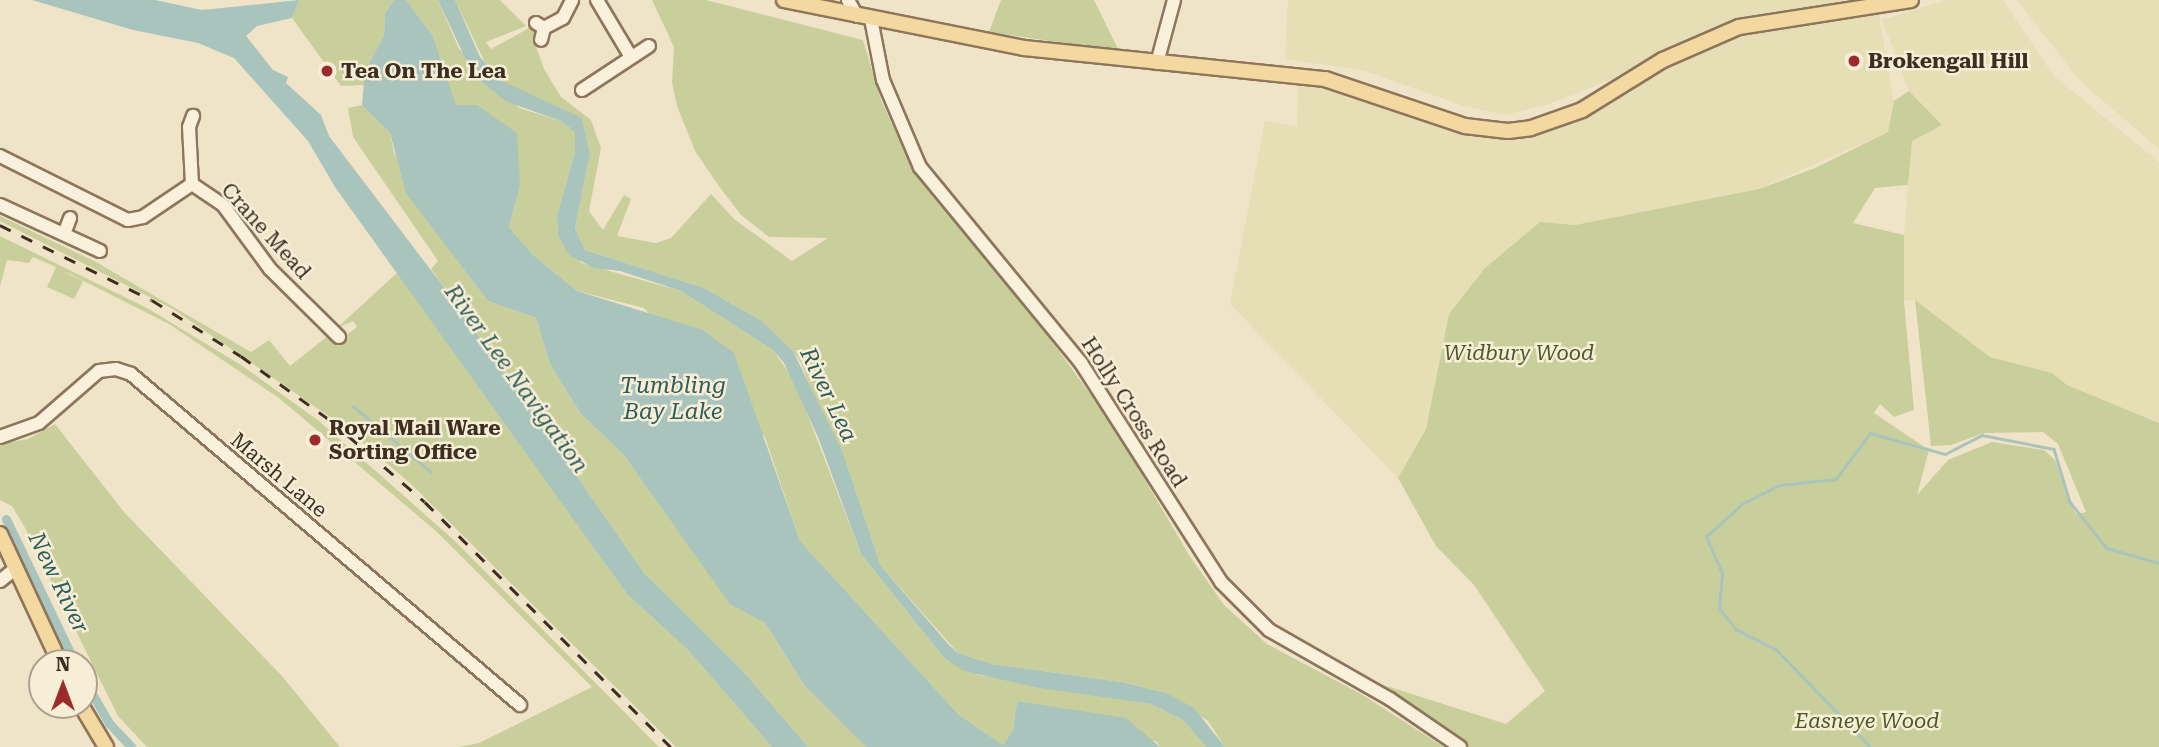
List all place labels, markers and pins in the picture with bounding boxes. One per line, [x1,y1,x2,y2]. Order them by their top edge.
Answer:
place label: Brokengall Hill [1868,48,2028,74]
marker: Brokengall Hill [1846,53,1862,69]
place label: Tea On The Lea [341,58,506,84]
marker: Tea On The Lea [319,63,335,79]
place label: Royal Mail Ware Sorting Office [329,415,501,465]
marker: Royal Mail Ware Sorting Office [307,432,323,448]

